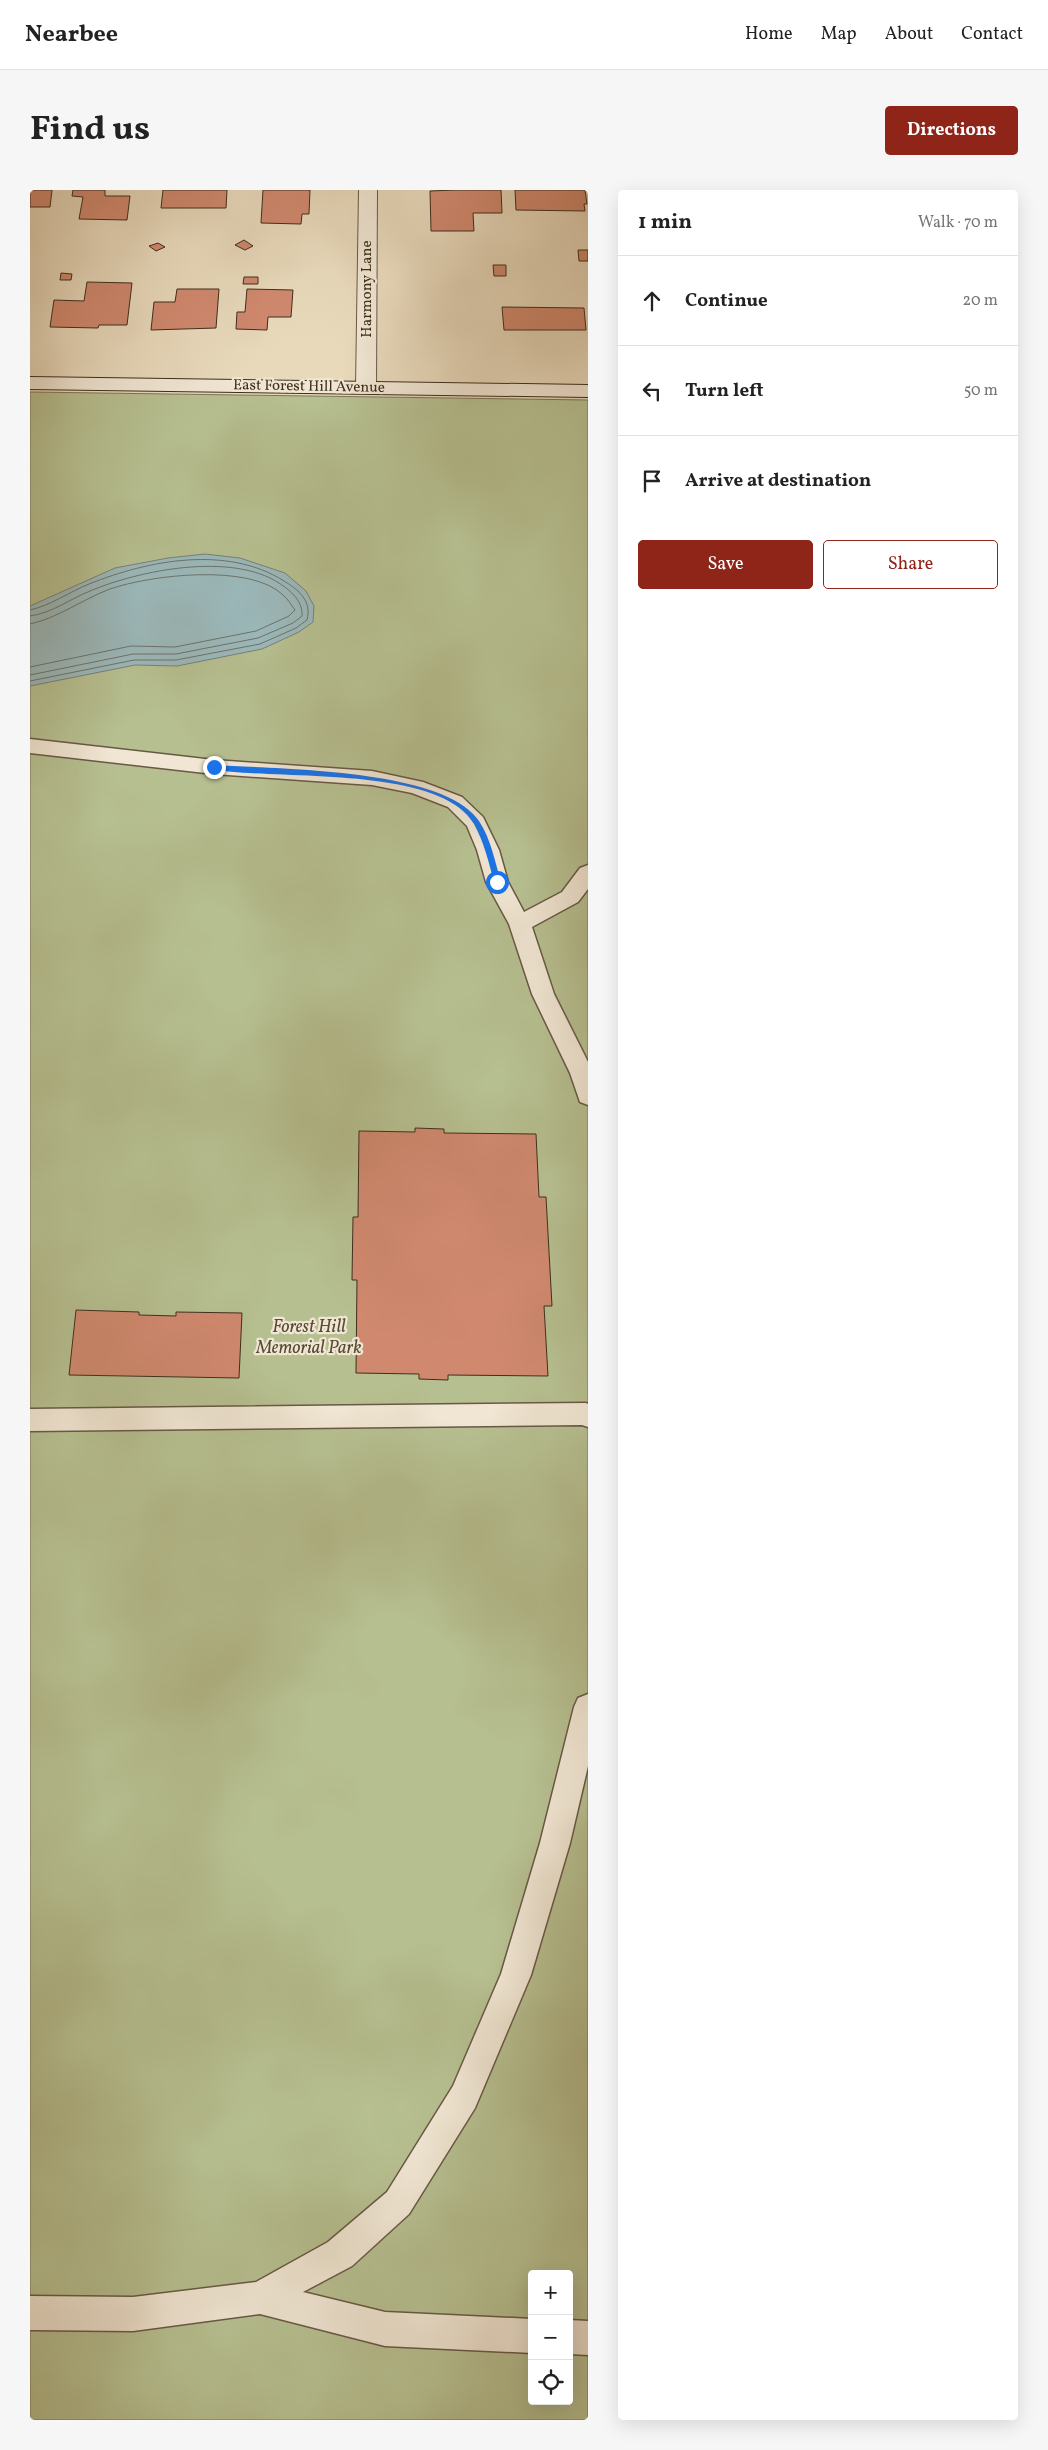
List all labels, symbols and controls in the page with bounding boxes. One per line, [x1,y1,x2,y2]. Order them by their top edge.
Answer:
text: Nearbee [25,18,118,52]
text: Home [745,22,793,47]
text: Map [821,22,857,47]
text: About [885,22,933,47]
text: Contact [961,22,1023,47]
text: Find us [30,106,150,154]
button: Directions [885,106,1018,155]
text: 1 min [638,208,692,237]
text: Walk · 70 m [918,212,998,234]
street label: Harmony Lane [357,240,378,338]
icon: ahead [638,287,666,315]
text: Continue [685,288,768,314]
text: 20 m [963,290,998,312]
street label: East Forest Hill Avenue [233,375,385,399]
icon: left [638,377,666,405]
text: Turn left [685,378,764,404]
text: 50 m [964,380,998,402]
icon: arrive [638,467,666,495]
text: Arrive at destination [685,468,871,494]
button: Save [638,540,813,589]
button: Share [823,540,998,589]
route end [203,756,226,779]
route start [486,871,509,894]
park label: Forest Hill Memorial Park [255,1315,362,1361]
map controls [528,2270,573,2405]
button: + [528,2270,573,2315]
button: − [528,2315,573,2360]
button: locate [528,2360,573,2405]

